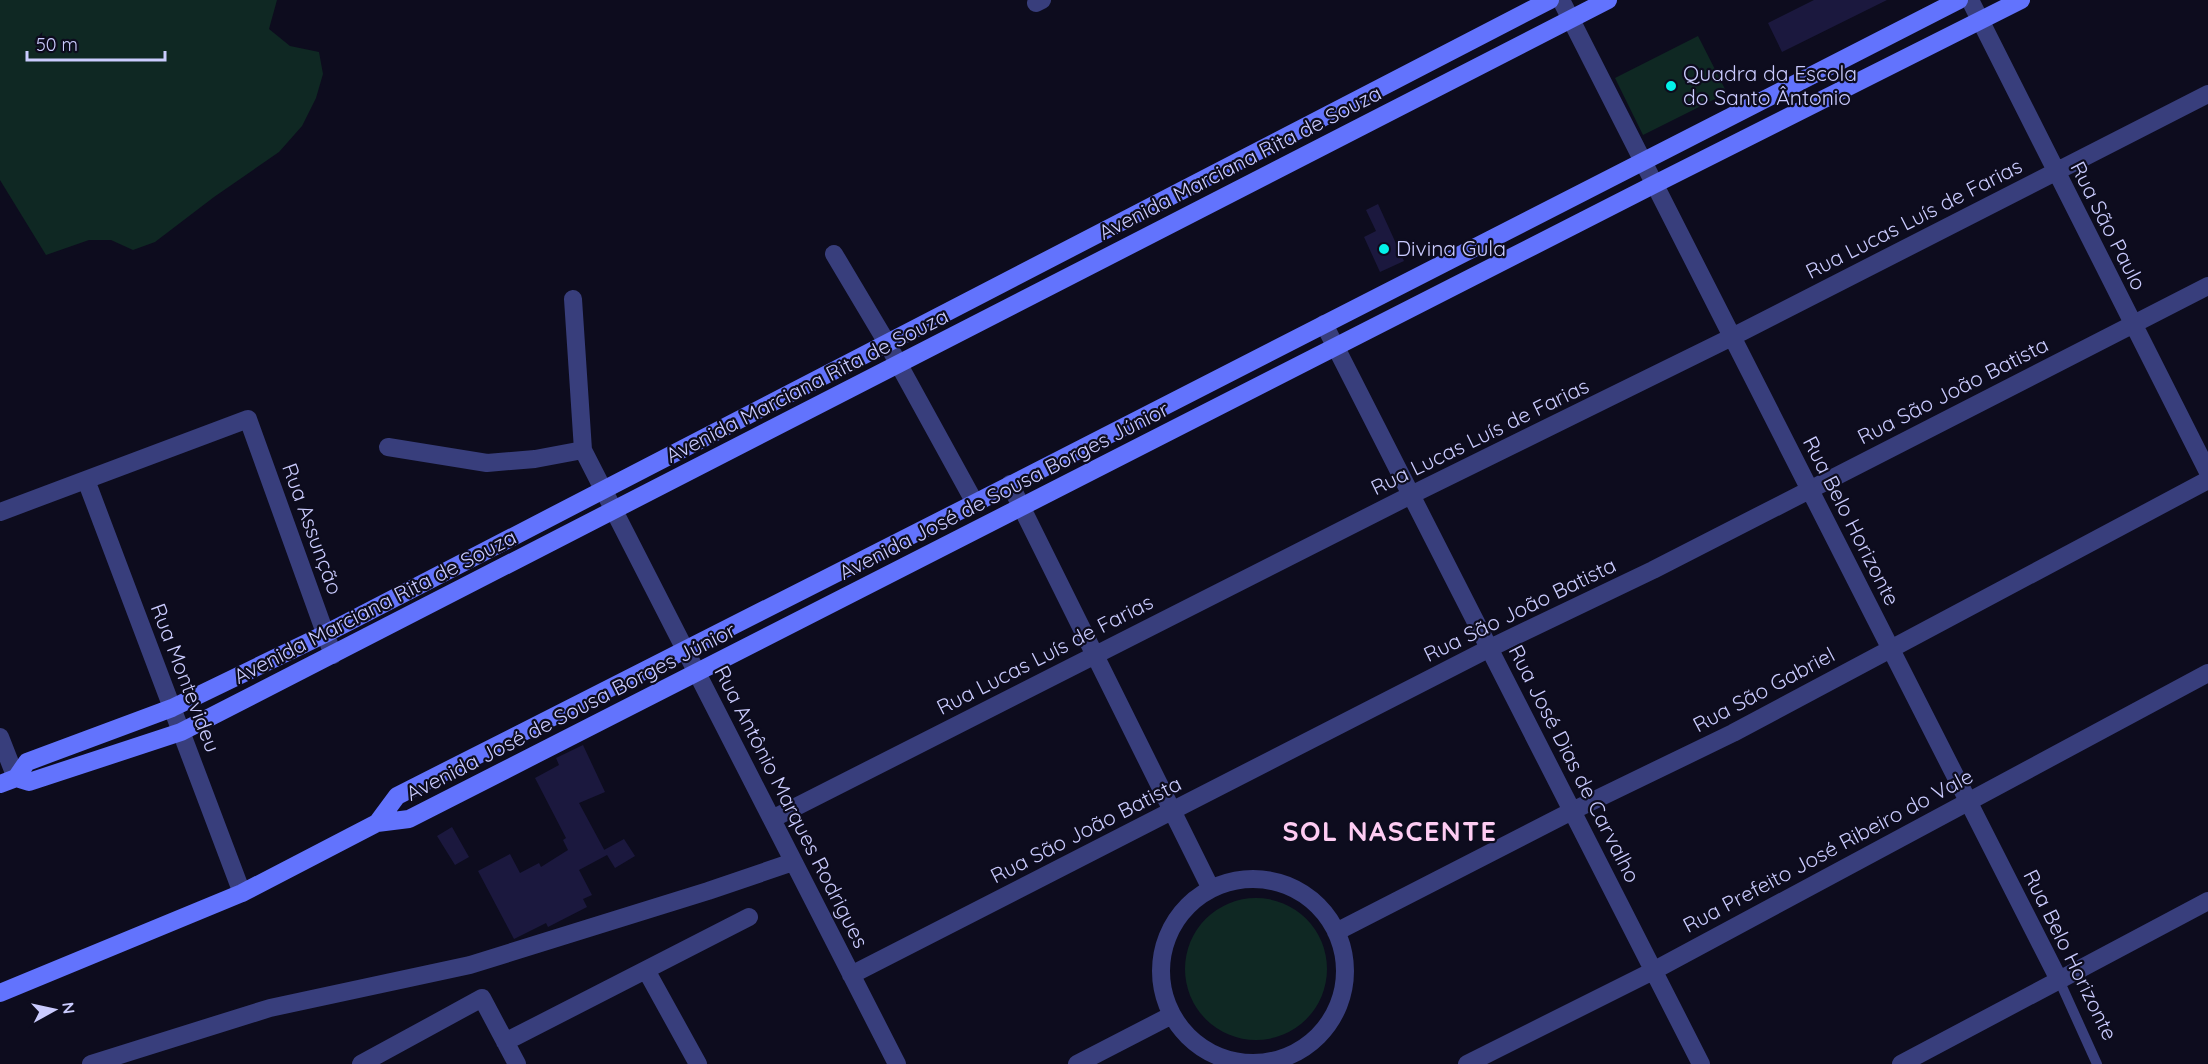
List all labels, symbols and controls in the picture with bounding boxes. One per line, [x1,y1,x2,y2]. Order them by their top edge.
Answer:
scale bar [27,24,165,62]
text: 50 m [36,33,78,56]
place label: Quadra da Escola do Santo Ântonio [1683,60,1857,110]
street label: Avenida Marciana Rita de Souza [1094,79,1385,245]
marker: Quadra da Escola do Santo Ântonio [1664,79,1678,93]
street label: Rua Lucas Luís de Farias [1801,152,2026,284]
street label: Rua São Paulo [2065,157,2153,294]
place label: Divina Gula [1396,235,1506,261]
marker: Divina Gula [1377,242,1391,256]
street label: Avenida Marciana Rita de Souza [661,302,952,468]
street label: Rua São João Batista [1853,331,2052,450]
street label: Rua Lucas Luís de Farias [1366,372,1593,500]
street label: Avenida José de Sousa Borges Júnior [834,395,1173,585]
street label: Rua Belo Horizonte [1798,431,1906,610]
street label: Rua Assunção [277,459,349,598]
street label: Avenida Marciana Rita de Souza [229,523,520,689]
street label: Rua São João Batista [1419,551,1620,667]
street label: Rua Lucas Luís de Farias [932,588,1157,720]
street label: Rua Montevideu [146,600,226,756]
street label: Avenida José de Sousa Borges Júnior [401,616,740,806]
street label: Rua José Dias de Carvalho [1504,640,1646,887]
street label: Rua São Gabriel [1688,641,1839,737]
street label: Rua Antônio Marques Rodrigues [709,661,875,952]
street label: Rua Prefeito José Ribeiro do Vale [1678,762,1977,938]
street label: Rua São João Batista [986,770,1185,889]
district label: SOL NASCENTE [1282,814,1498,848]
street label: Rua Belo Horizonte [2018,865,2124,1044]
north arrow [24,980,84,1040]
text: N [58,1001,80,1015]

